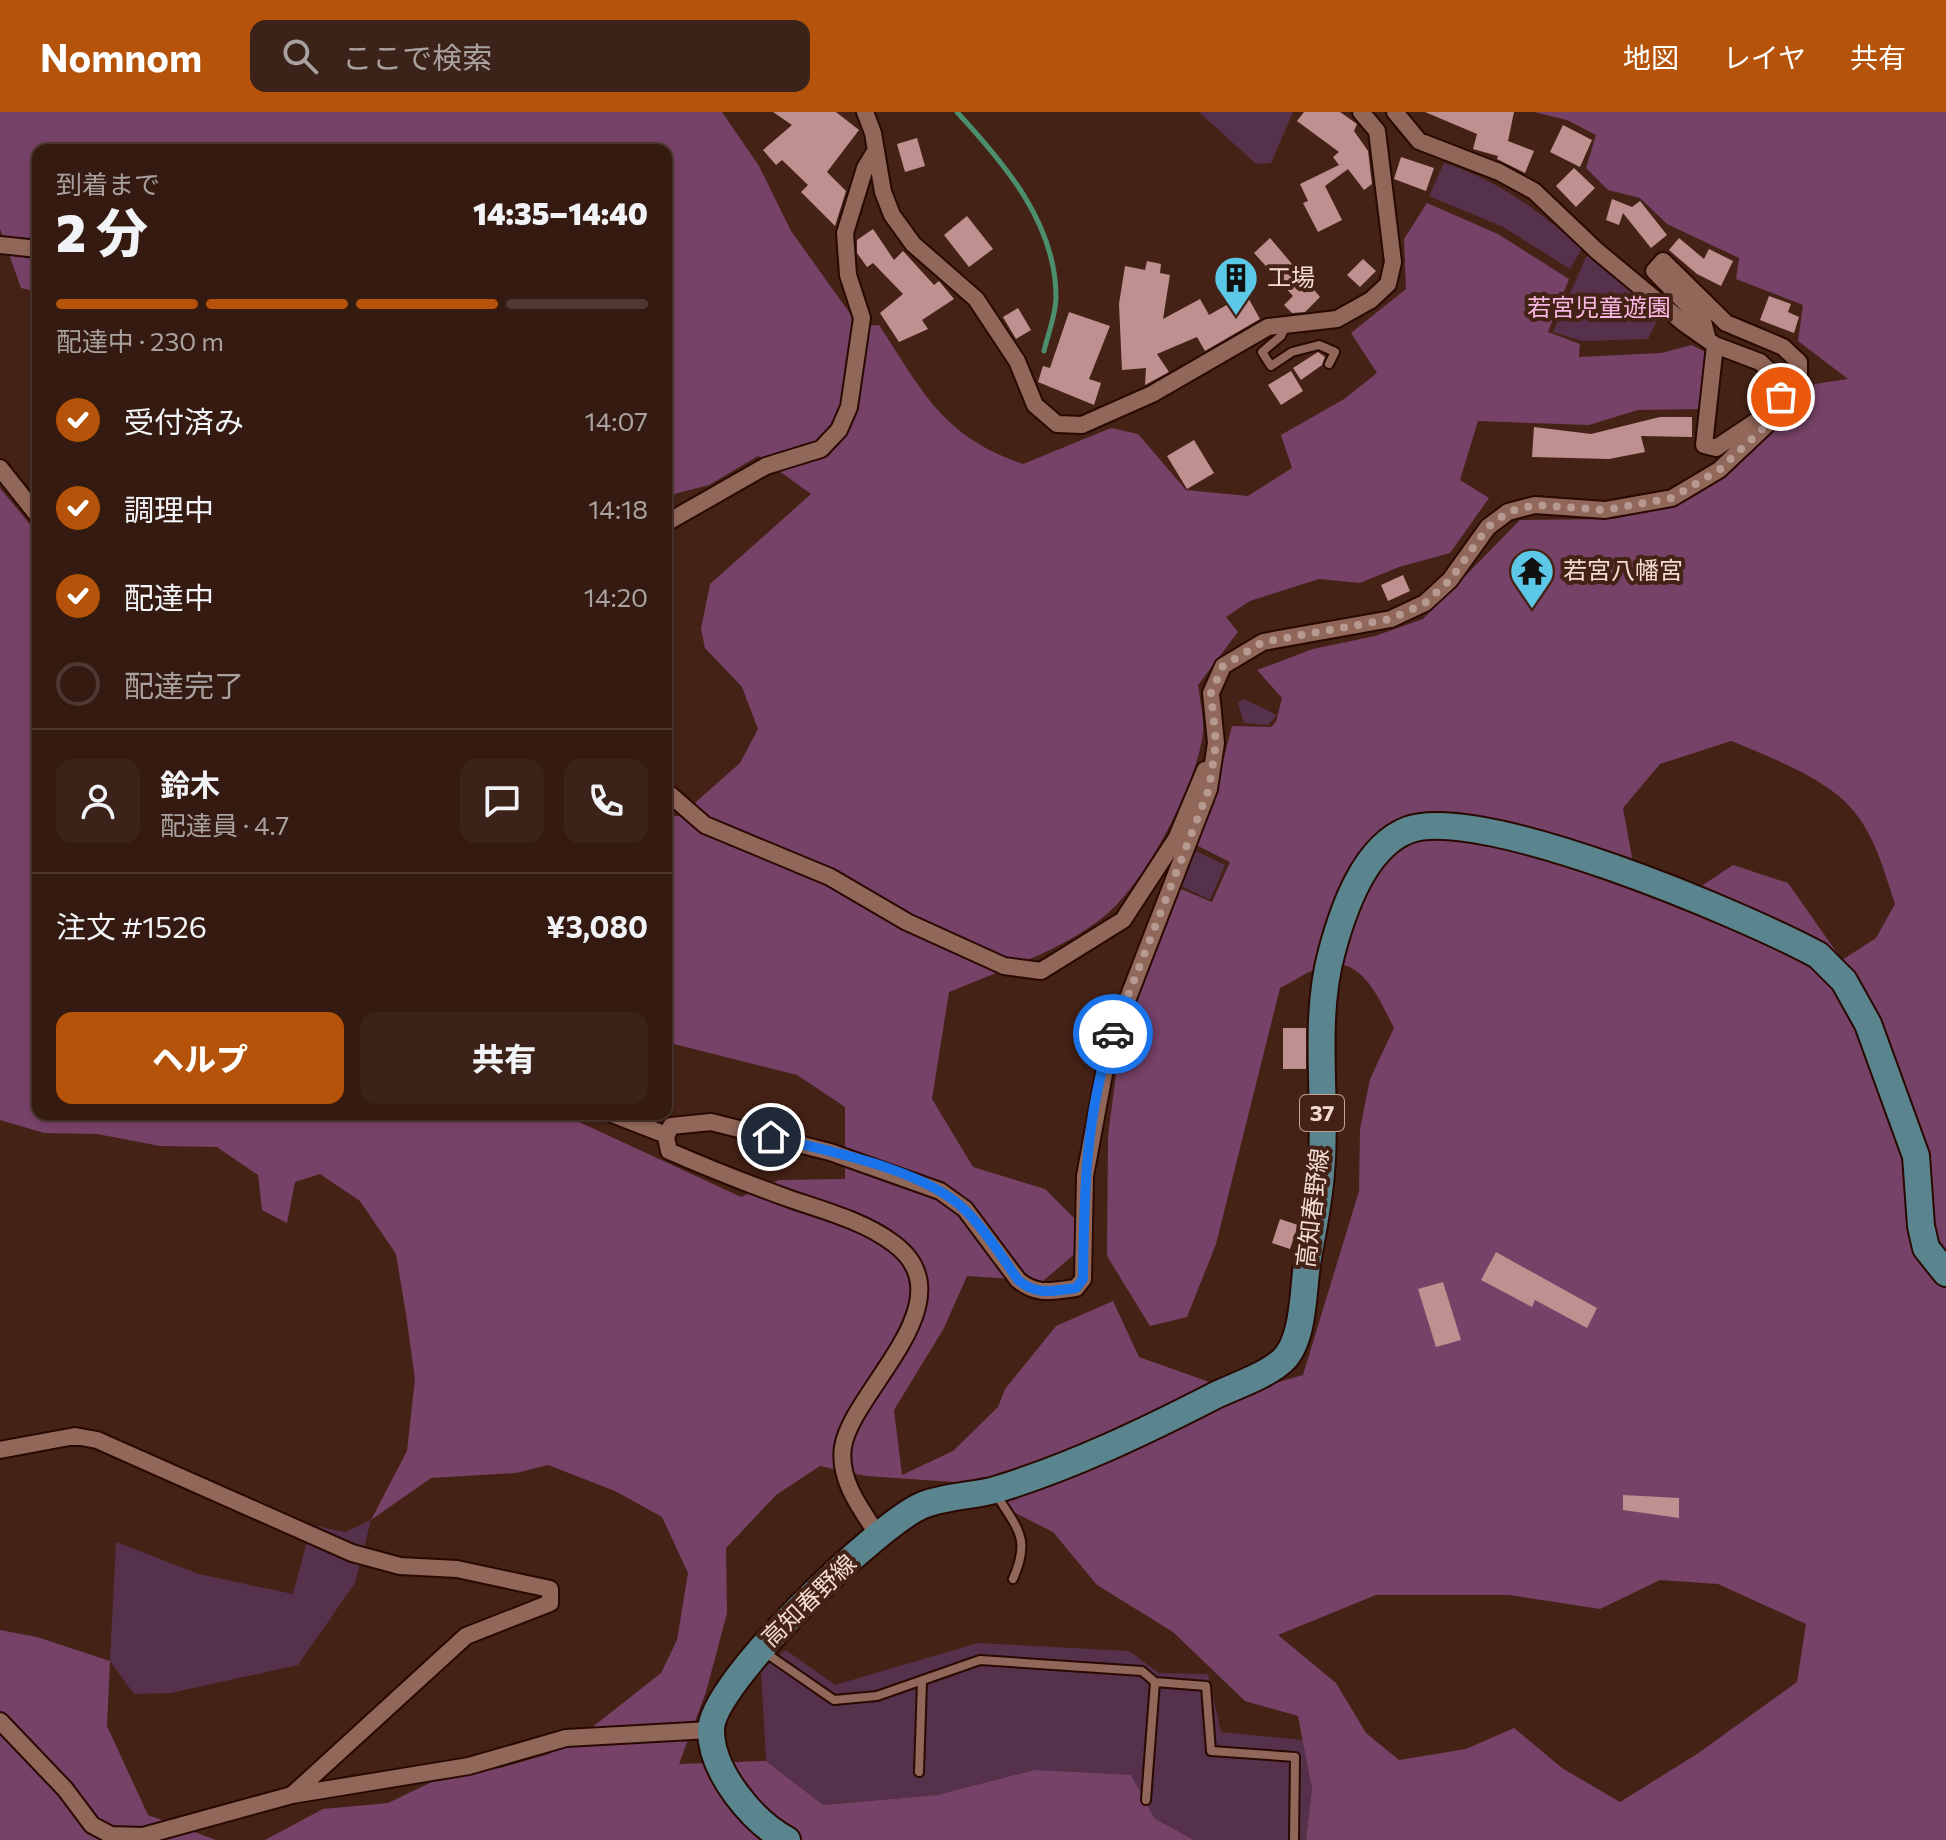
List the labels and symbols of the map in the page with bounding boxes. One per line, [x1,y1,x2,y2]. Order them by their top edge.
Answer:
building icon: 工場 [1212,254,1260,317]
place label: 工場 [1267,262,1315,291]
park label: 若宮児童遊園 [1527,292,1671,321]
pin [1747,363,1815,431]
temple icon: 若宮八幡宮 [1508,547,1556,610]
place label: 若宮八幡宮 [1563,555,1683,584]
courier [1073,994,1153,1074]
road number: 37 [1300,1095,1344,1131]
pin [737,1103,805,1171]
street label: 高知春野線 [1290,1146,1333,1269]
street label: 高知春野線 [755,1548,861,1652]

